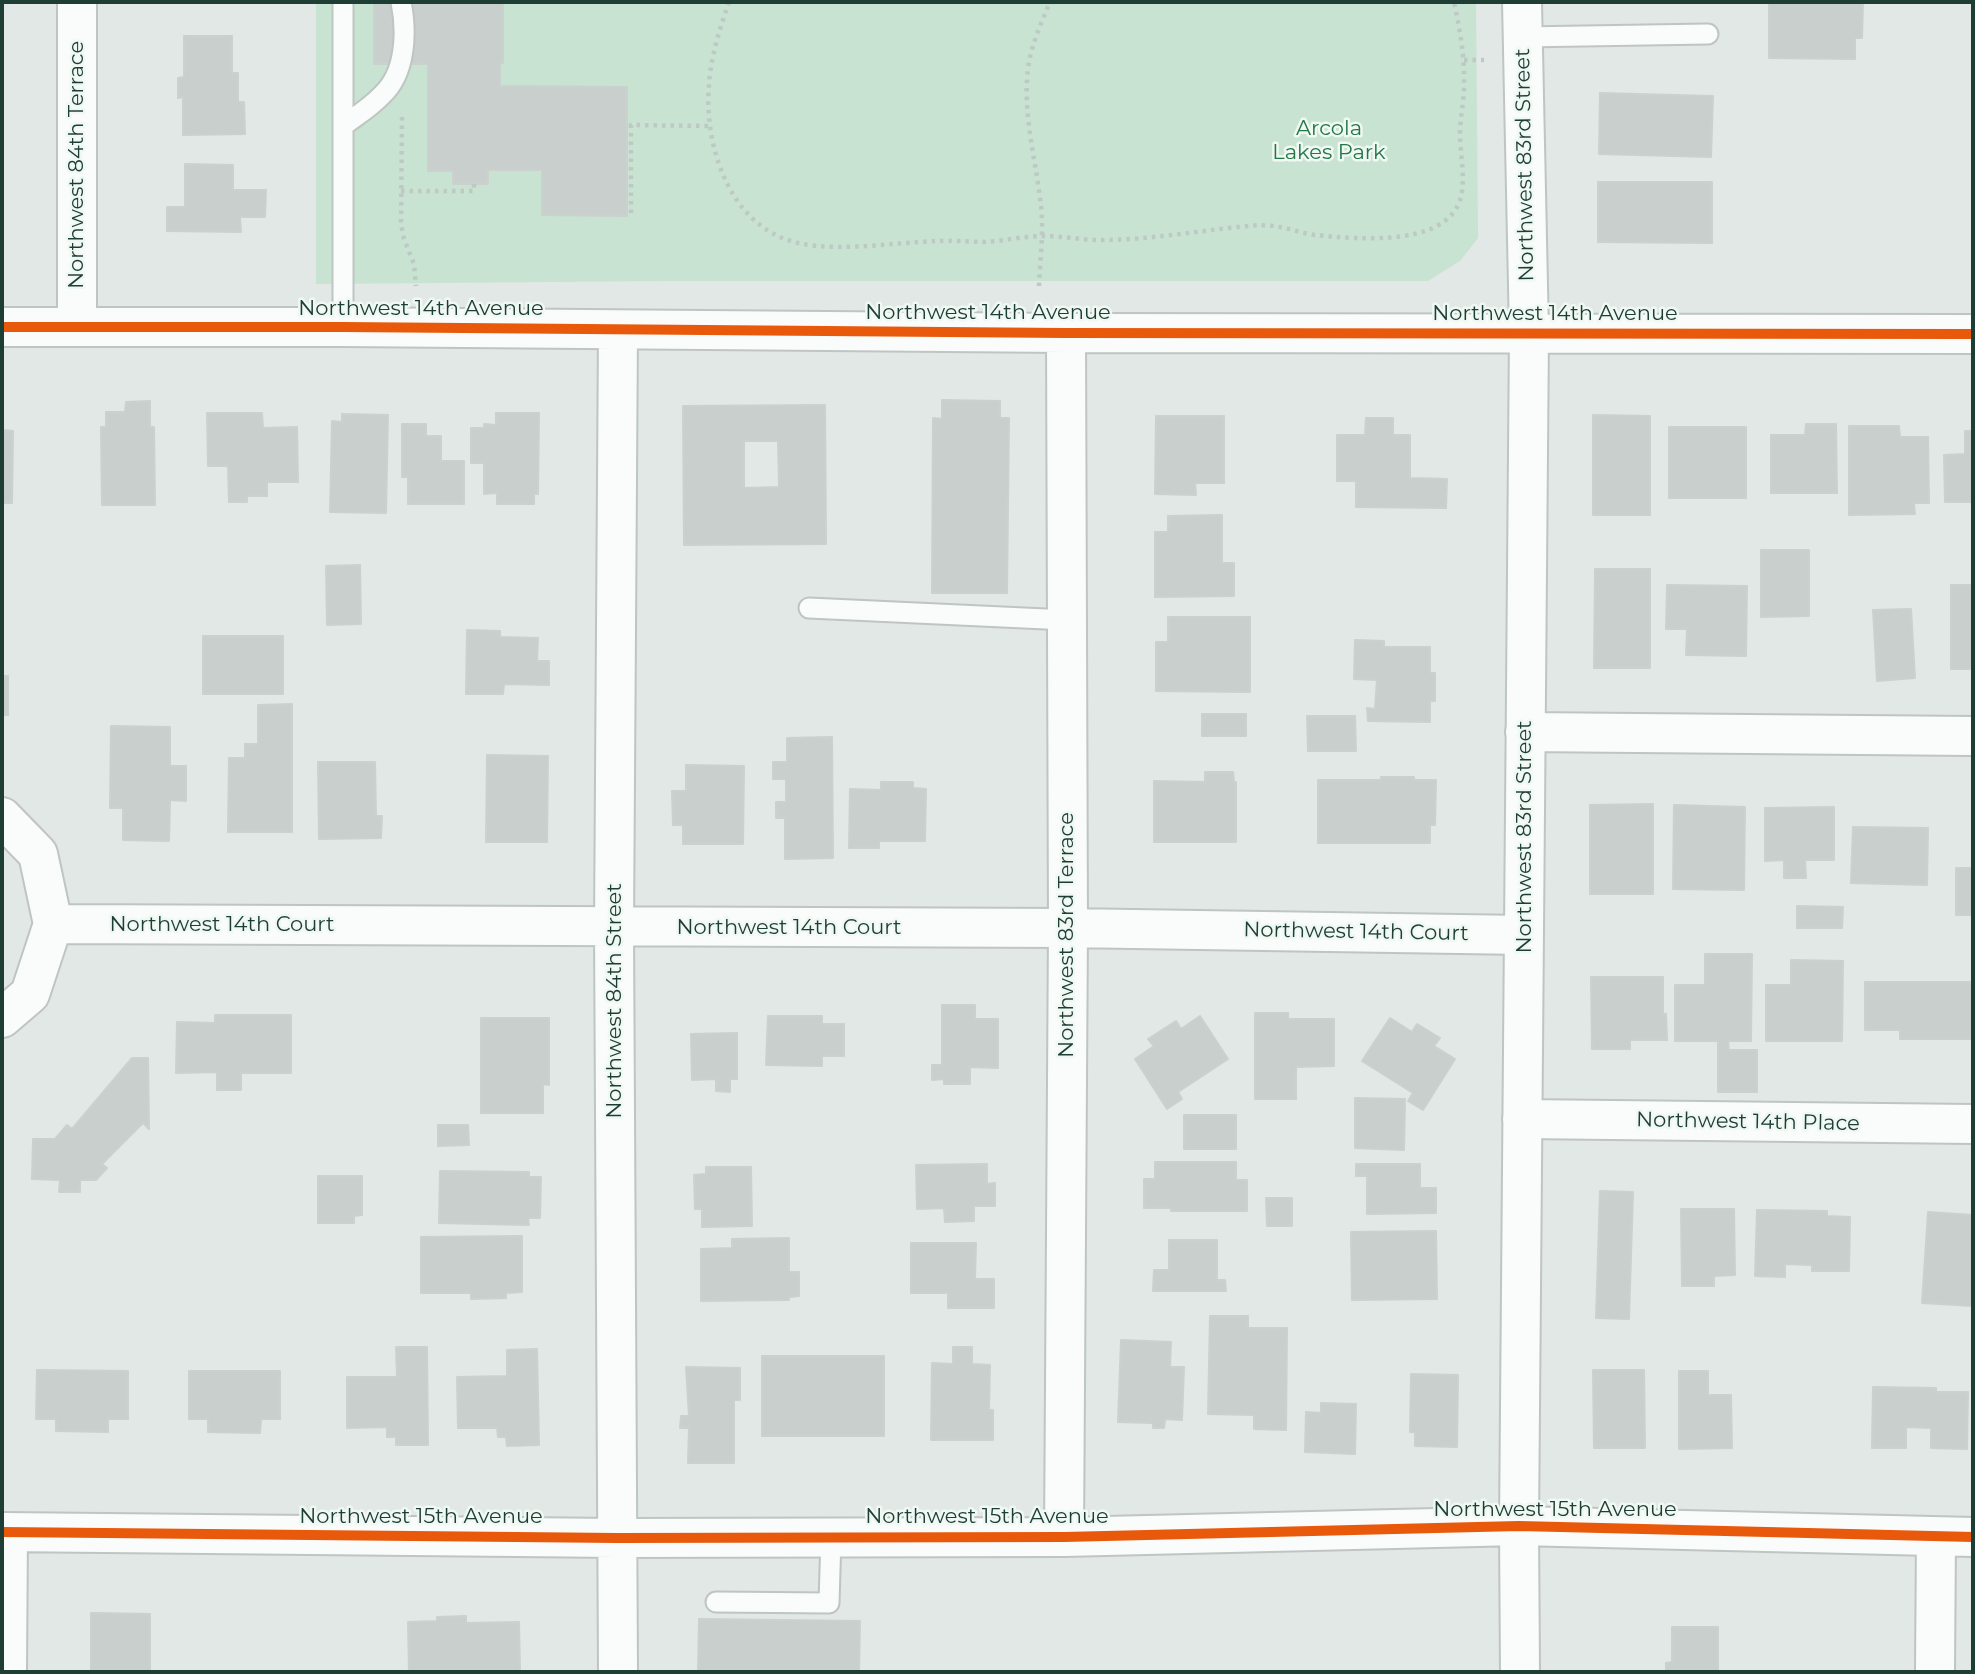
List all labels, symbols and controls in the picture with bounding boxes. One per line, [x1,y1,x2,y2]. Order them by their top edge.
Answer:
street label: Northwest 84th Terrace [64,41,90,289]
street label: Northwest 83rd Street [1510,48,1540,282]
park label: Arcola Lakes Park [1272,116,1386,166]
street label: Northwest 14th Avenue [298,296,544,322]
street label: Northwest 14th Avenue [865,300,1111,326]
street label: Northwest 14th Avenue [1432,301,1678,327]
street label: Northwest 83rd Street [1512,720,1538,954]
street label: Northwest 83rd Terrace [1054,812,1080,1058]
street label: Northwest 84th Street [602,883,628,1119]
street label: Northwest 14th Court [109,912,335,938]
street label: Northwest 14th Court [676,915,902,941]
street label: Northwest 14th Court [1243,917,1469,947]
street label: Northwest 14th Place [1636,1107,1860,1137]
street label: Northwest 15th Avenue [1433,1497,1677,1523]
street label: Northwest 15th Avenue [299,1504,543,1530]
street label: Northwest 15th Avenue [865,1504,1109,1530]

